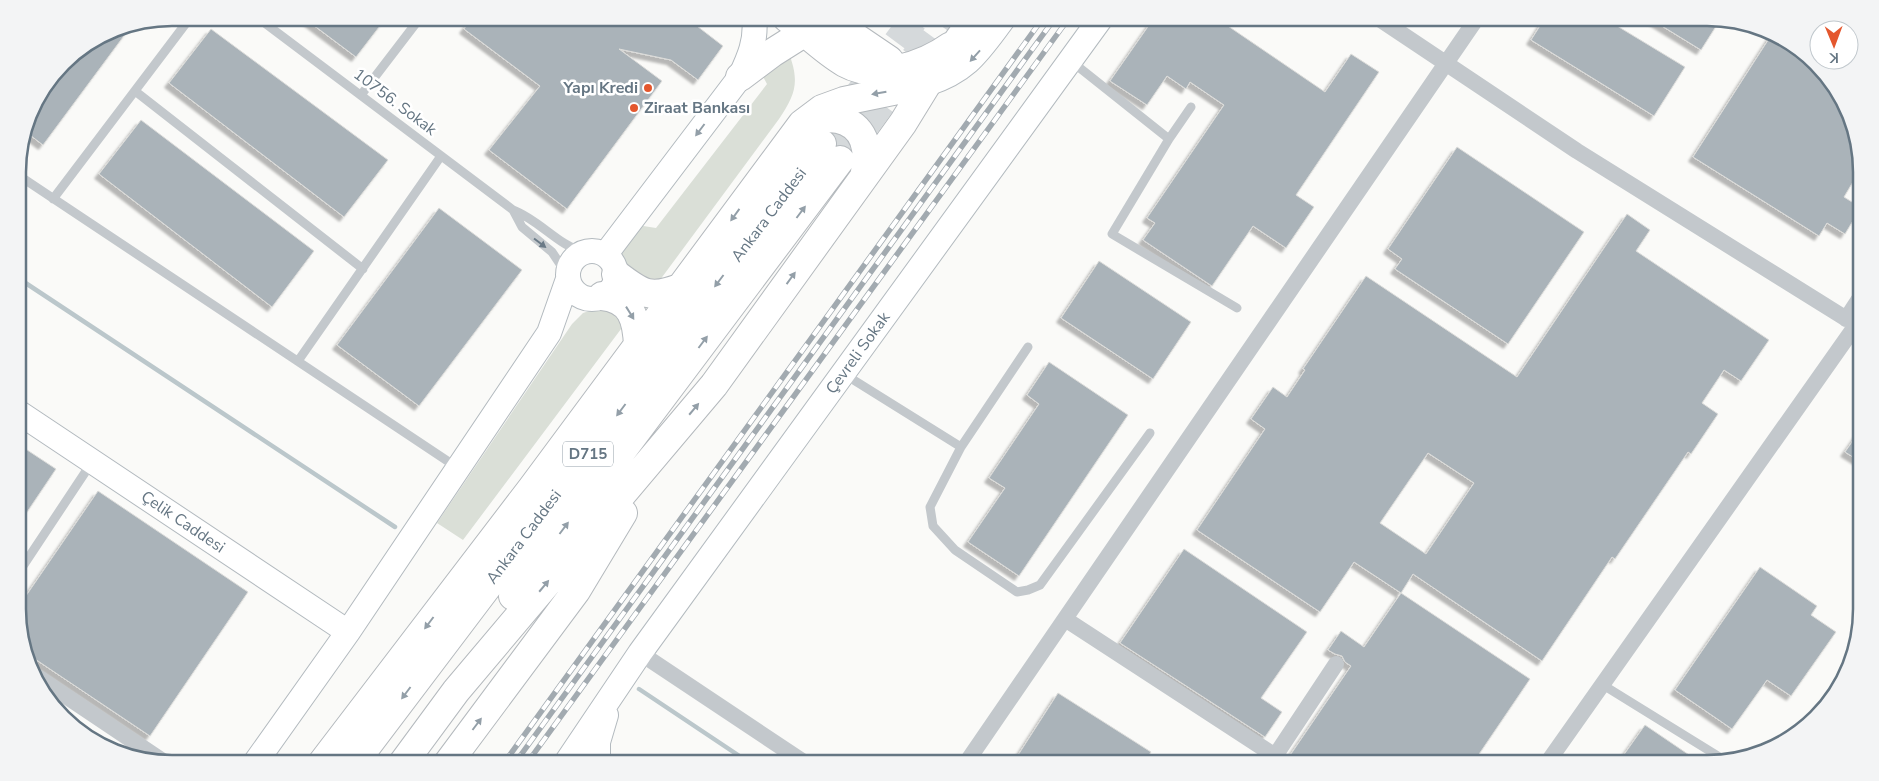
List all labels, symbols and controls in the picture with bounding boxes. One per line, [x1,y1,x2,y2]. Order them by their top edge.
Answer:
north arrow [1809,20,1859,70]
text: K [1829,48,1839,67]
one-way arrow [969,50,980,63]
street label: 10756. Sokak [349,63,442,141]
place label: Yapı Kredi [562,77,638,99]
marker: Yapı Kredi [642,82,654,94]
one-way arrow [871,90,887,98]
place label: Ziraat Bankası [644,97,750,119]
marker: Ziraat Bankası [628,102,640,114]
one-way arrow [694,123,705,136]
street label: Ankara Caddesi [726,163,812,267]
one-way arrow [795,206,806,219]
one-way arrow [730,208,741,221]
one-way arrow [534,237,547,248]
one-way arrow [785,272,796,285]
one-way arrow [714,274,724,288]
one-way arrow [626,307,635,320]
street label: Çevreli Sokak [821,307,896,399]
one-way arrow [698,336,709,349]
one-way arrow [688,402,699,415]
one-way arrow [615,403,626,416]
road number: D715 [563,442,613,466]
street label: Ankara Caddesi [481,485,567,589]
street label: Çelik Caddesi [137,486,229,558]
one-way arrow [559,521,569,535]
one-way arrow [538,580,549,593]
one-way arrow [424,616,435,629]
one-way arrow [401,686,411,700]
one-way arrow [472,717,482,731]

